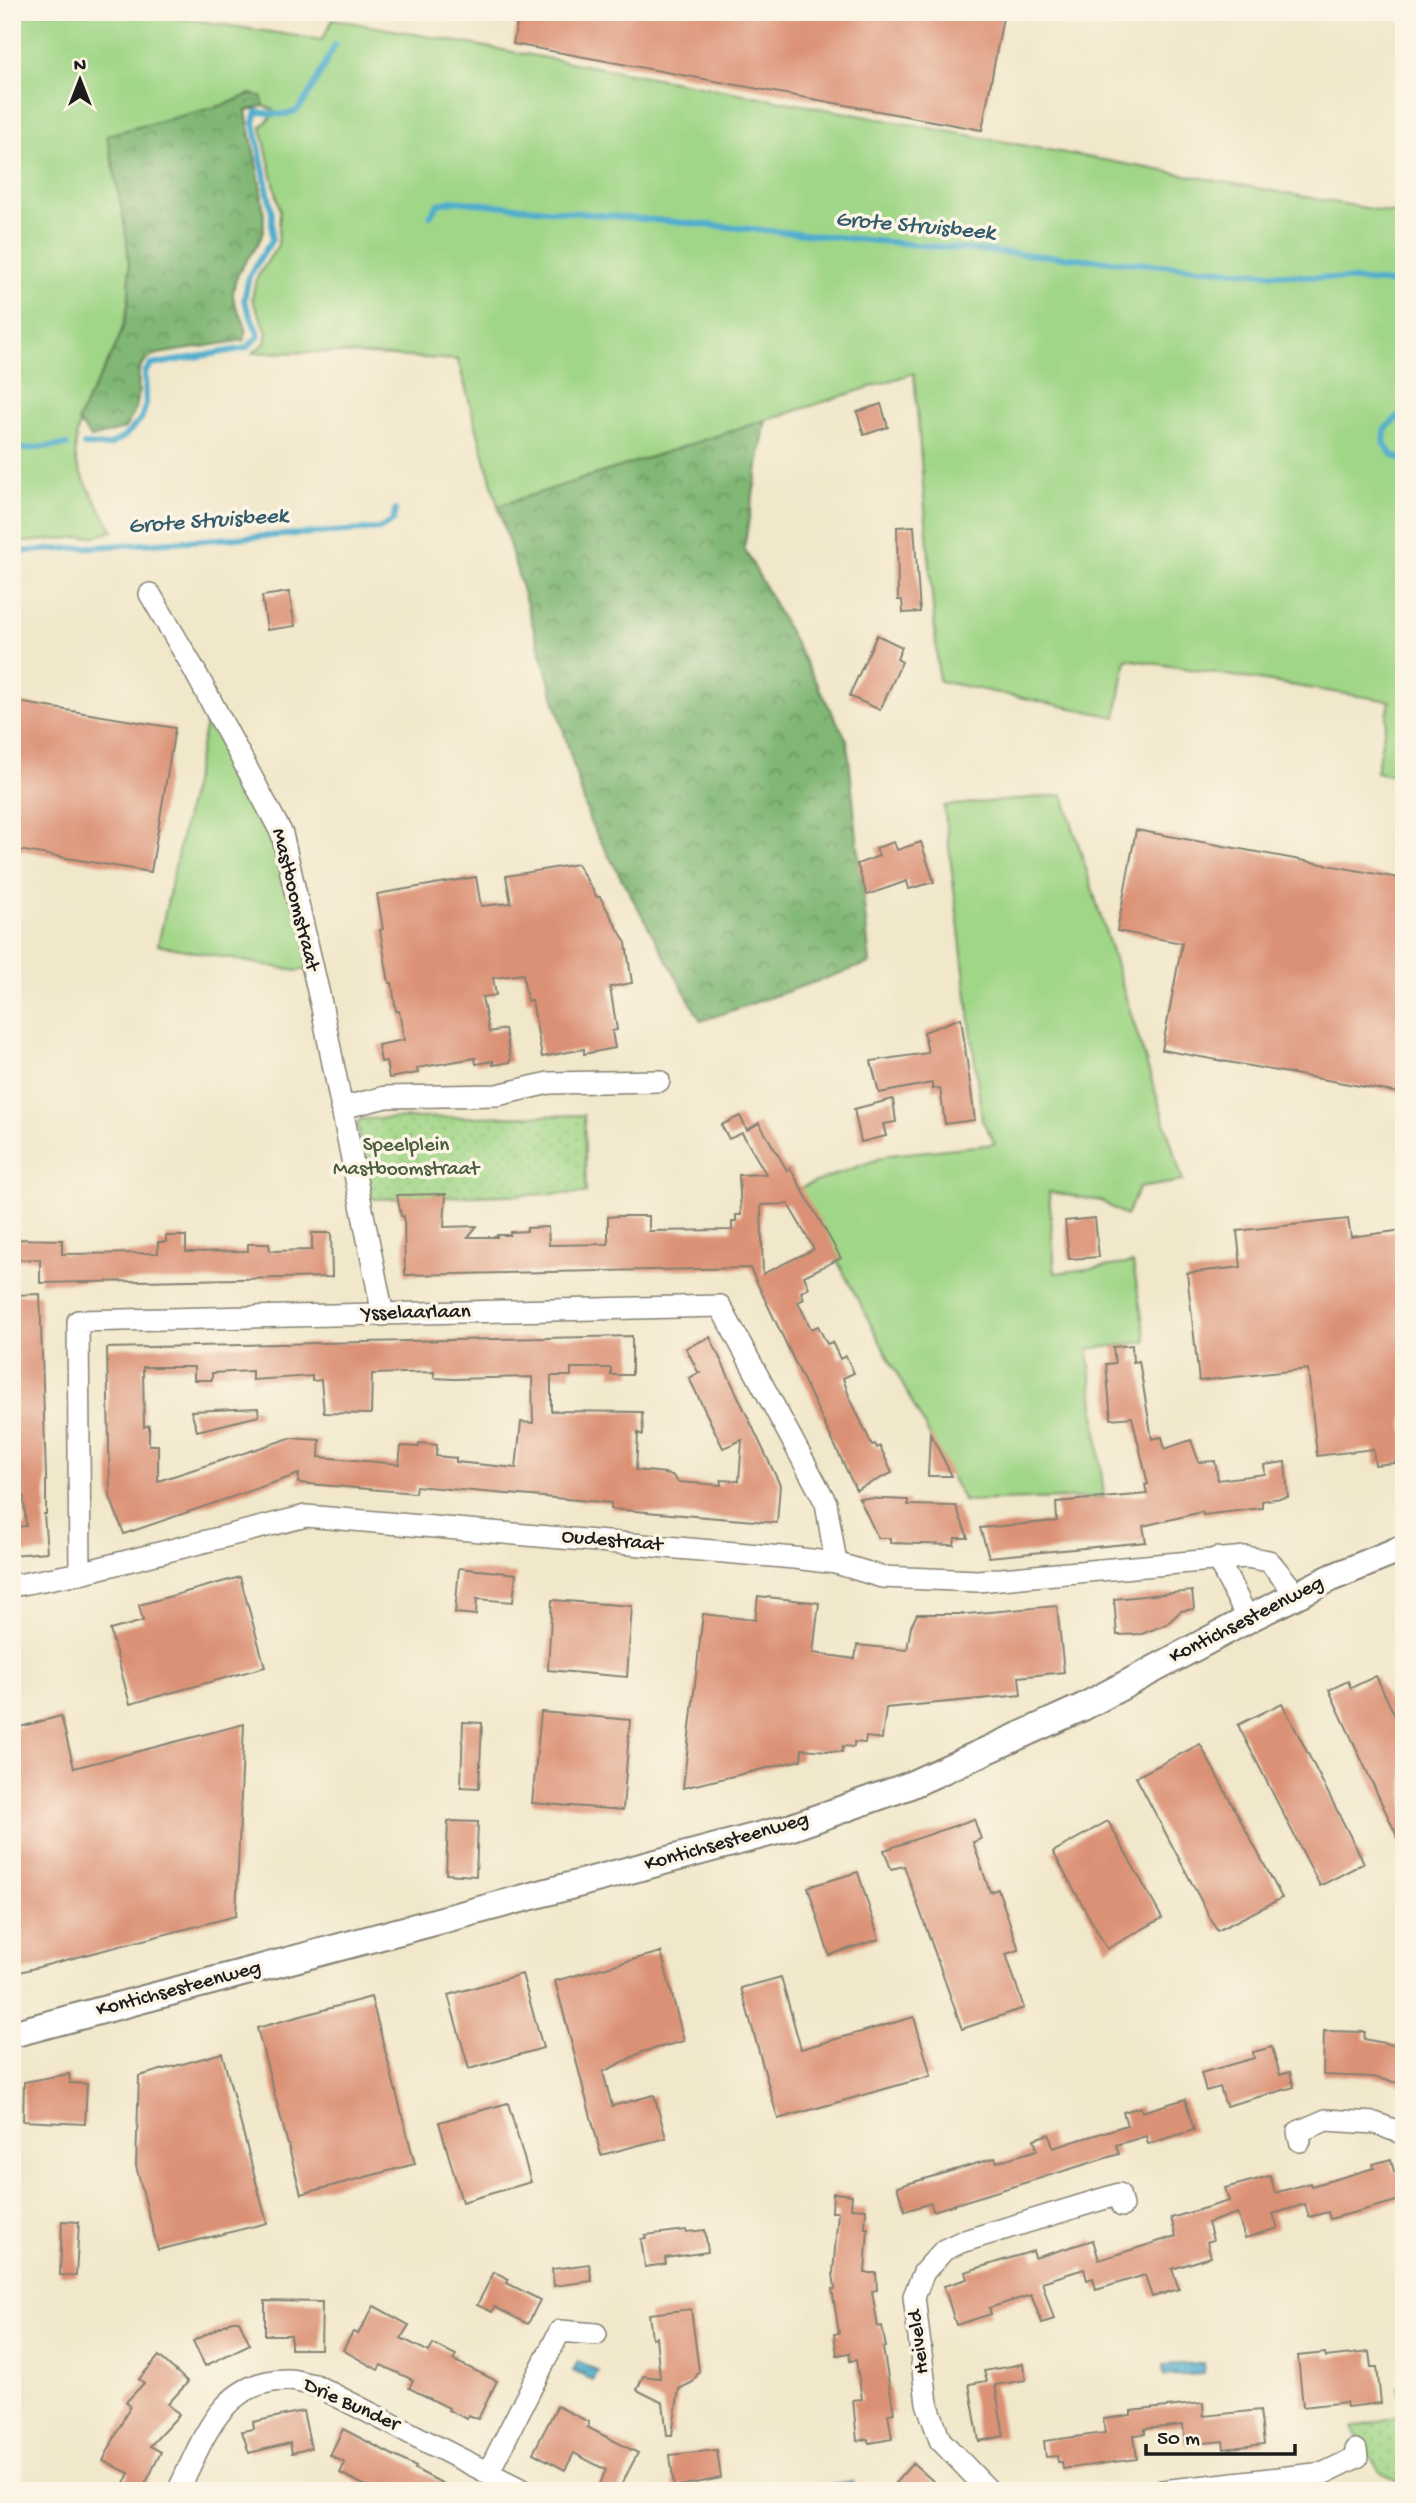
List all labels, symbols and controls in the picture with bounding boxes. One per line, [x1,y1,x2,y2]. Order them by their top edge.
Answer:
north arrow [46,46,116,116]
text: N [74,55,86,78]
water label: Grote Struisbeek [834,207,999,248]
water label: Grote Struisbeek [127,503,291,541]
street label: Mastboomstraat [264,826,324,976]
park label: Speelplein Mastboomstraat [333,1134,481,1183]
street label: Ysselaarlaan [359,1301,471,1327]
street label: Oudestraat [560,1525,666,1559]
street label: Kontichsesteenweg [1166,1571,1328,1671]
street label: Kontichsesteenweg [642,1808,812,1878]
street label: Kontichsesteenweg [94,1956,264,2024]
street label: Heiveld [903,2307,936,2375]
street label: Drie Bunder [297,2373,404,2439]
scale bar [1146,2412,1295,2456]
text: 50 m [1157,2428,1200,2453]

